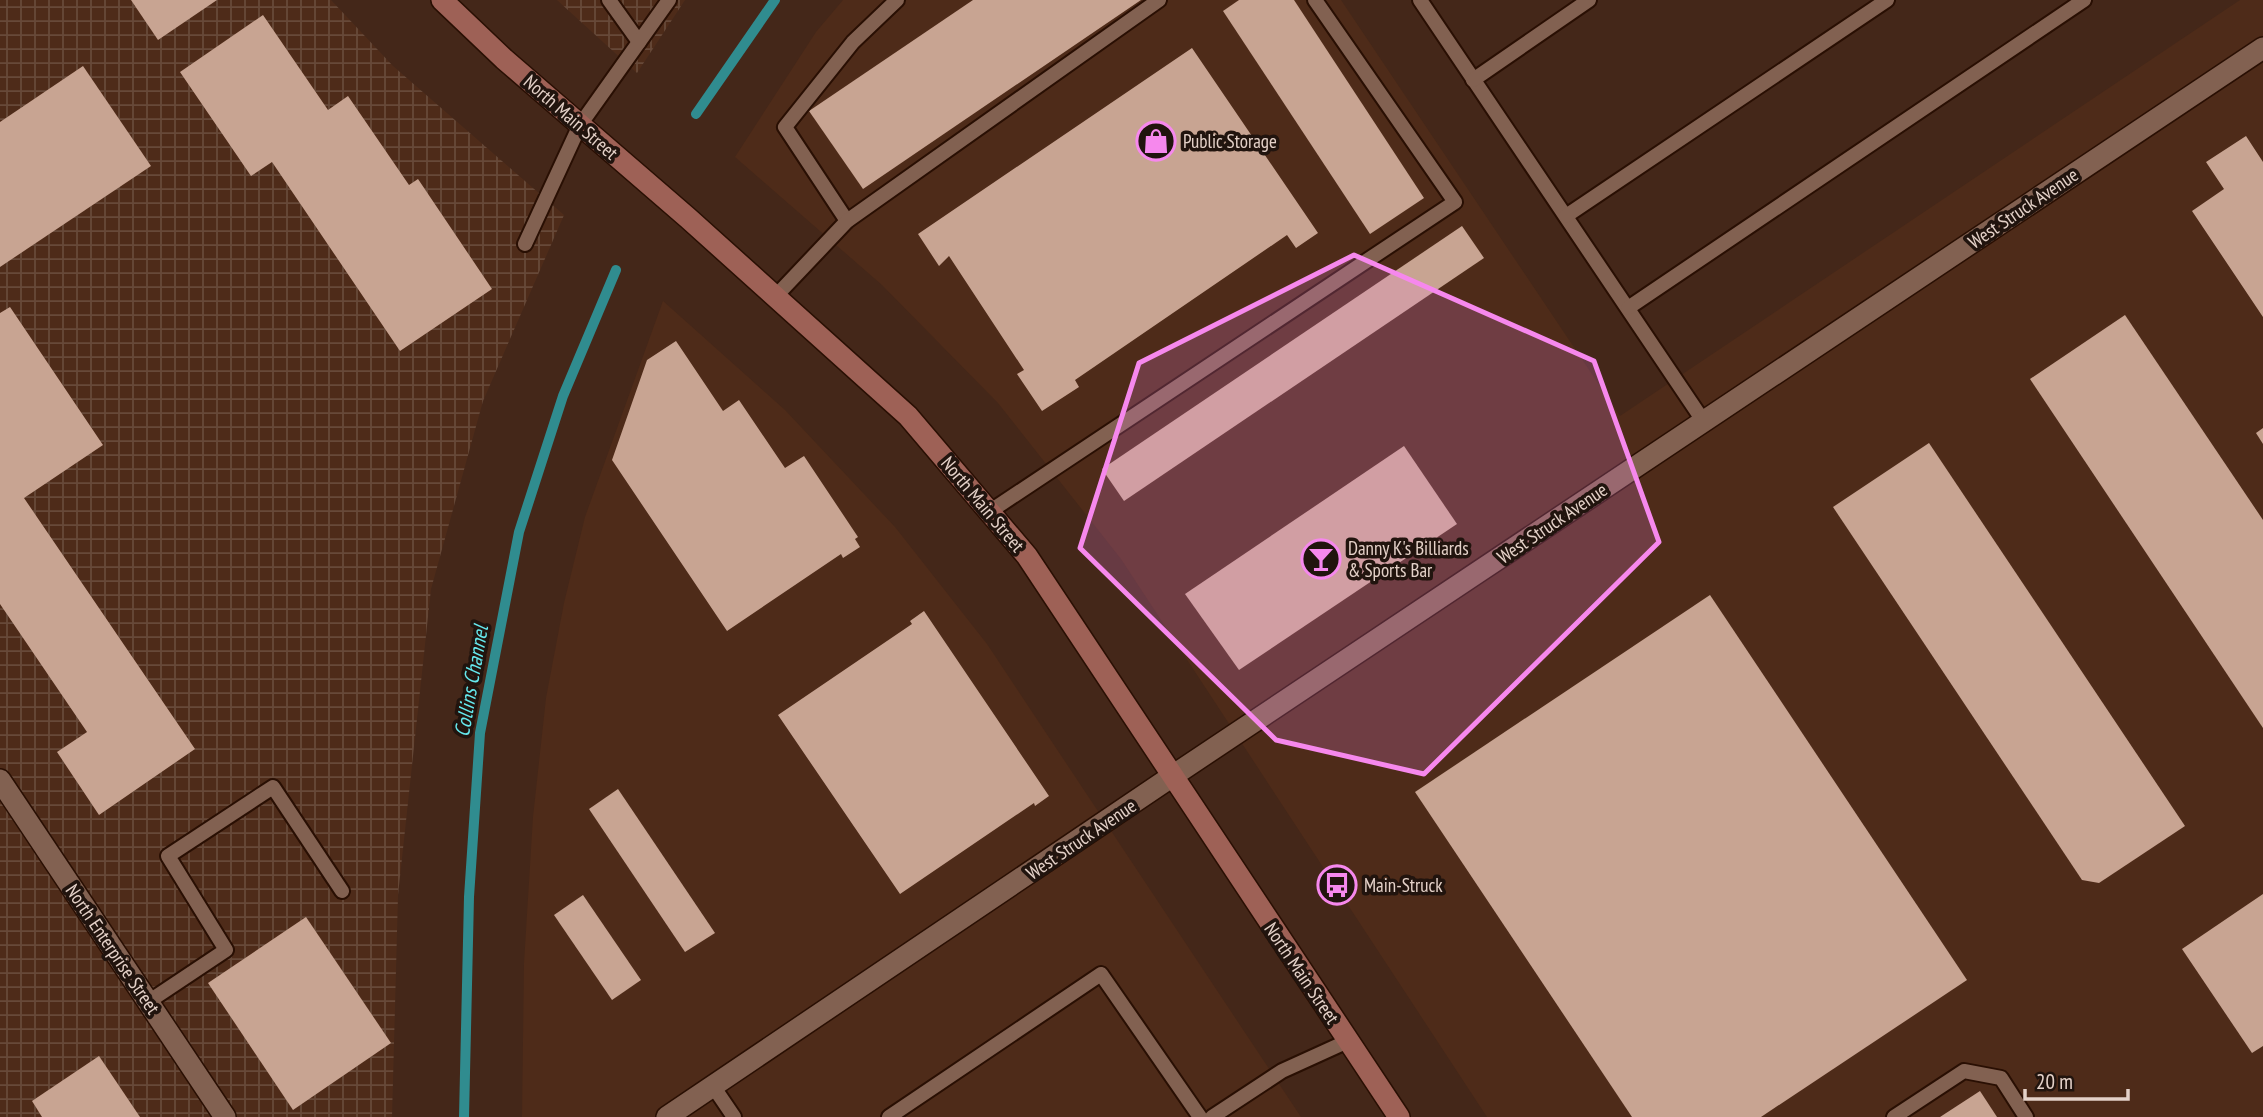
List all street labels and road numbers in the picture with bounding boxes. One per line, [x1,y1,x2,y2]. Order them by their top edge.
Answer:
street label: North Main Street [519,69,624,165]
street label: West Struck Avenue [1963,162,2083,254]
street label: North Main Street [936,451,1030,557]
street label: West Struck Avenue [1492,477,1612,569]
street label: West Struck Avenue [1021,793,1141,885]
street label: North Enterprise Street [61,879,166,1019]
street label: North Main Street [1259,918,1345,1029]

